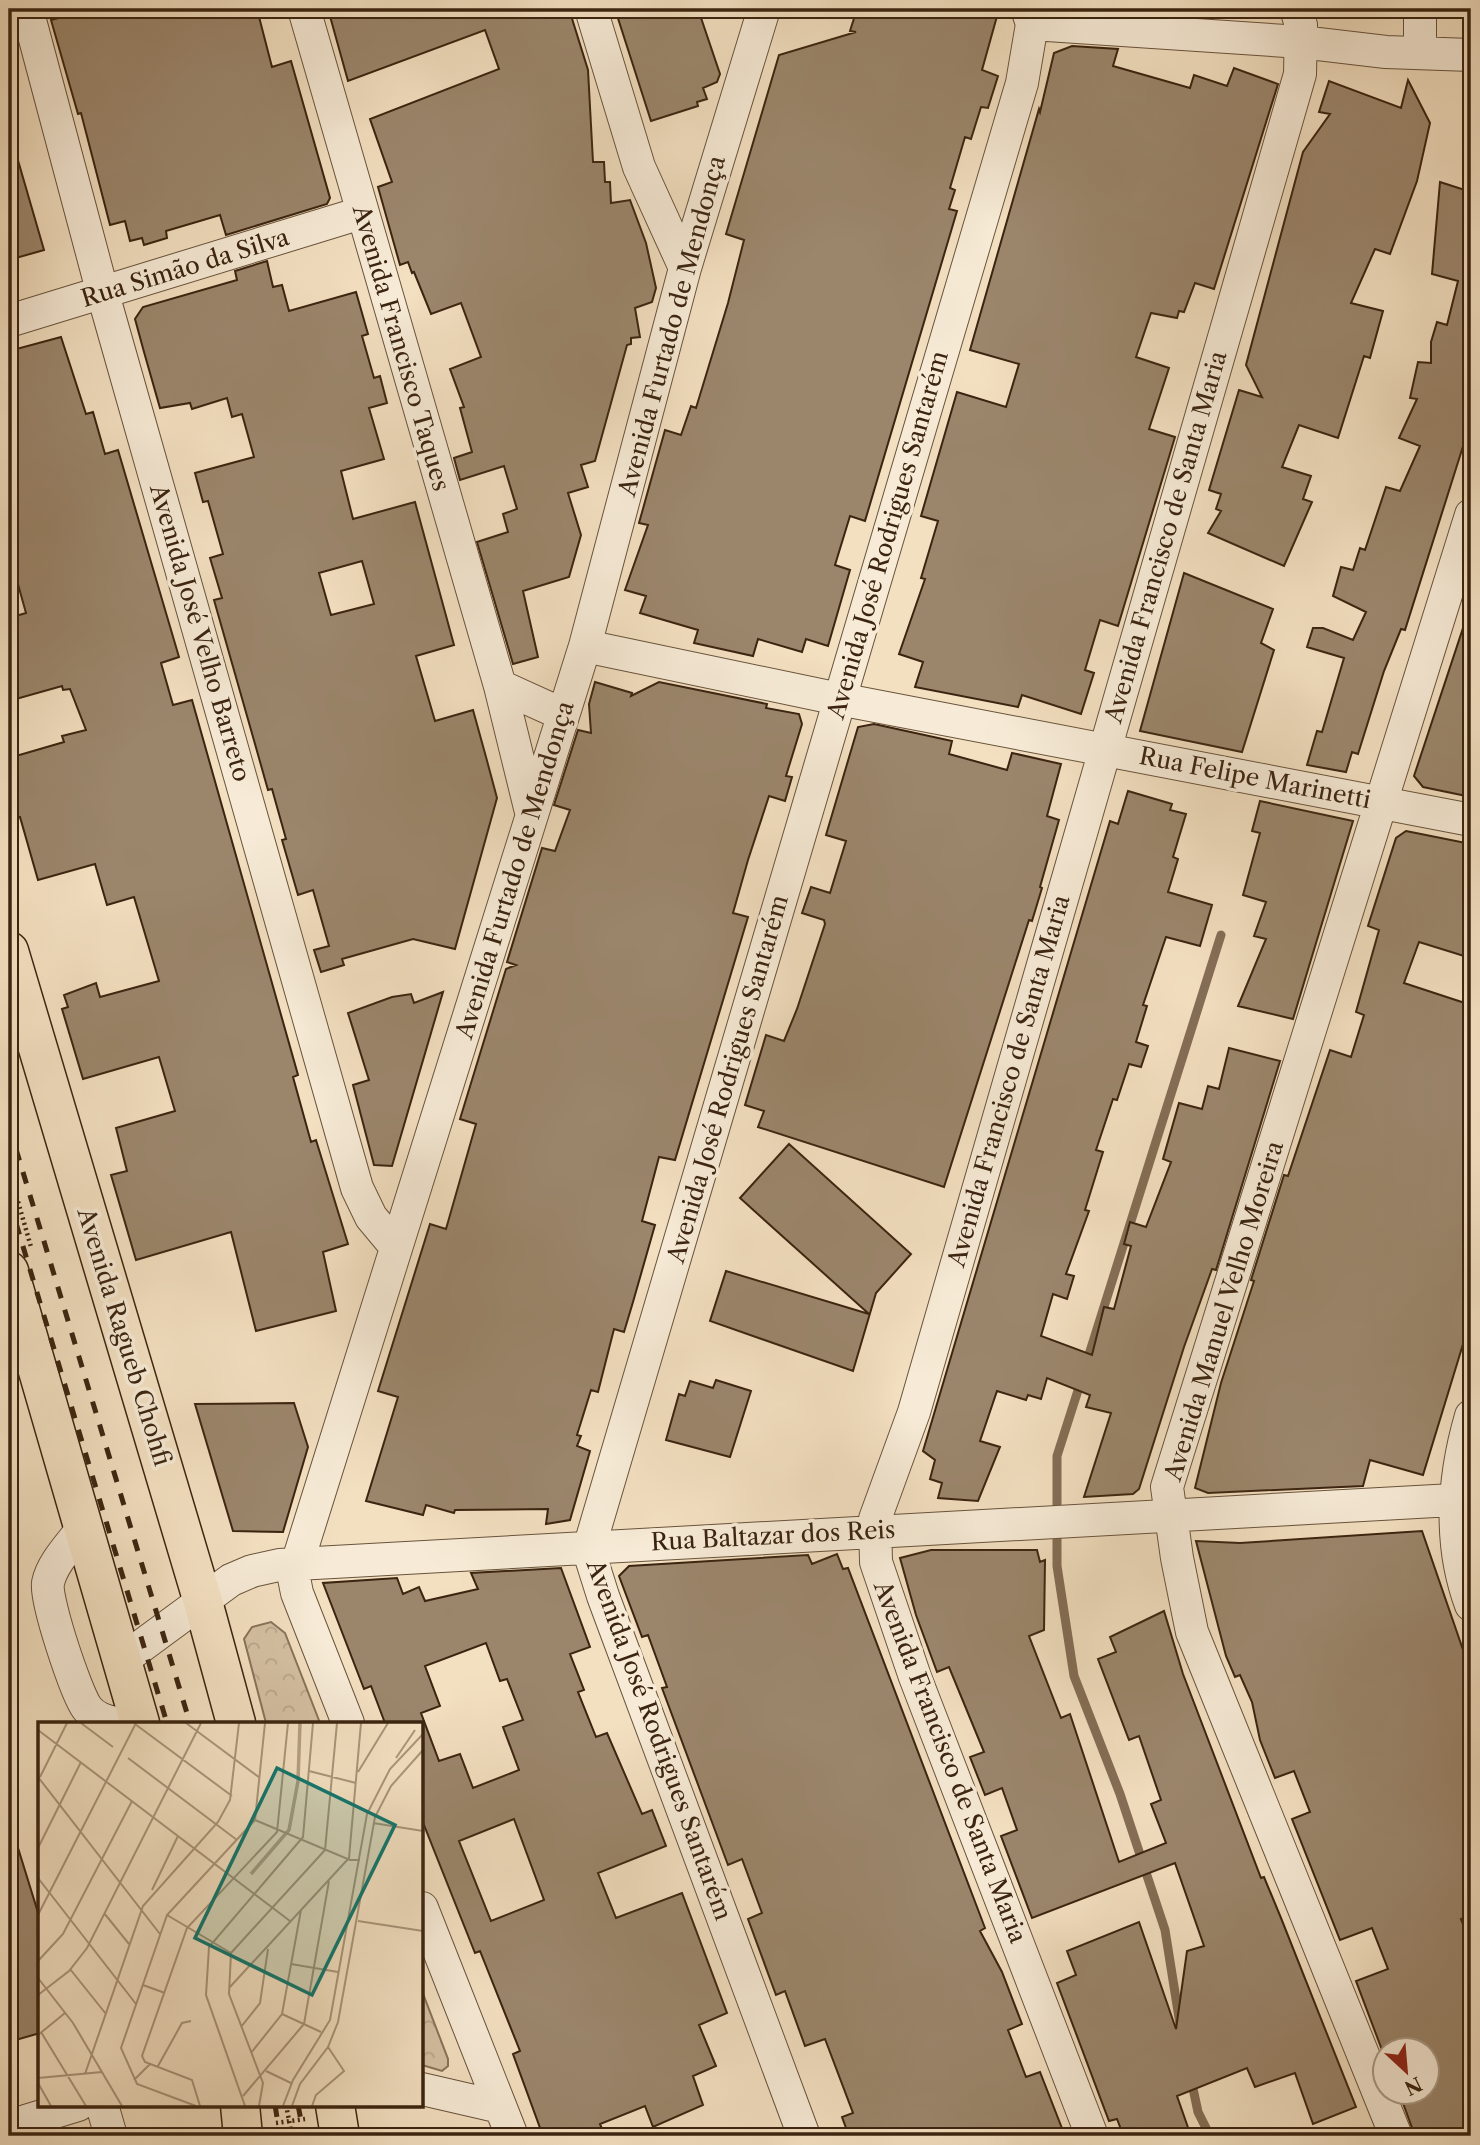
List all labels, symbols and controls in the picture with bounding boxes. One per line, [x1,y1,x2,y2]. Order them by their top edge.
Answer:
street label: Avenida Furtado de Mendonça [612,152,731,500]
street label: Avenida Francisco Taques [346,201,456,494]
street label: Rua Simão da Silva [77,222,293,313]
street label: Avenida Francisco de Santa Maria [1098,347,1233,727]
street label: Avenida José Rodrigues Santarém [821,348,954,723]
street label: Avenida José Velho Barreto [144,480,257,785]
street label: Avenida Furtado de Mendonça [449,697,580,1043]
street label: Rua Felipe Marinetti [1137,741,1373,814]
street label: Avenida Francisco de Santa Maria [941,891,1076,1271]
street label: Avenida José Rodrigues Santarém [661,892,794,1267]
street label: Avenida Manuel Velho Moreira [1158,1137,1289,1485]
street label: Avenida Ragueb Chohfi [71,1203,178,1469]
street label: Rua Baltazar dos Reis [650,1515,896,1556]
street label: Avenida José Rodrigues Santarém [580,1555,738,1924]
street label: Avenida Francisco de Santa Maria [867,1576,1033,1947]
inset map [38,1722,424,2106]
north arrow [1372,2036,1442,2106]
text: N [1401,2072,1426,2100]

